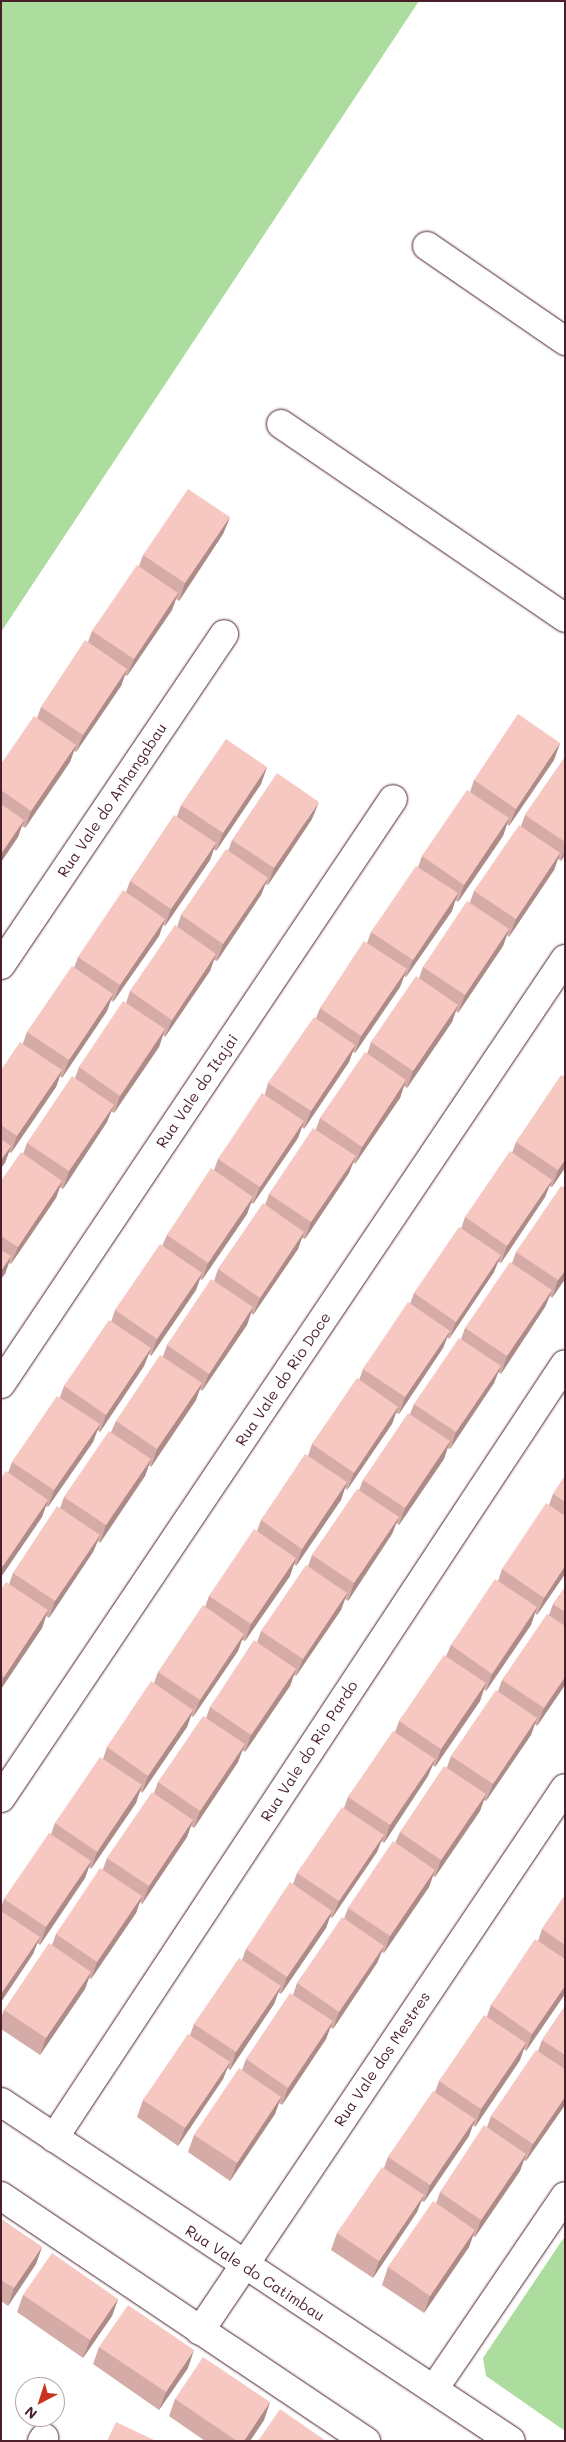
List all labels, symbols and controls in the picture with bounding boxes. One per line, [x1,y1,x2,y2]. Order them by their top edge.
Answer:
street label: Rua Vale do Anhangabau [54,720,170,880]
street label: Rua Vale do Itajai [152,1031,242,1151]
street label: Rua Vale do Rio Doce [232,1309,334,1449]
street label: Rua Vale do Rio Pardo [257,1677,361,1825]
street label: Rua Vale dos Mestres [330,1988,434,2130]
street label: Rua Vale do Catimbau [182,2221,328,2325]
north arrow [15,2377,65,2427]
text: N [21,2402,41,2424]

